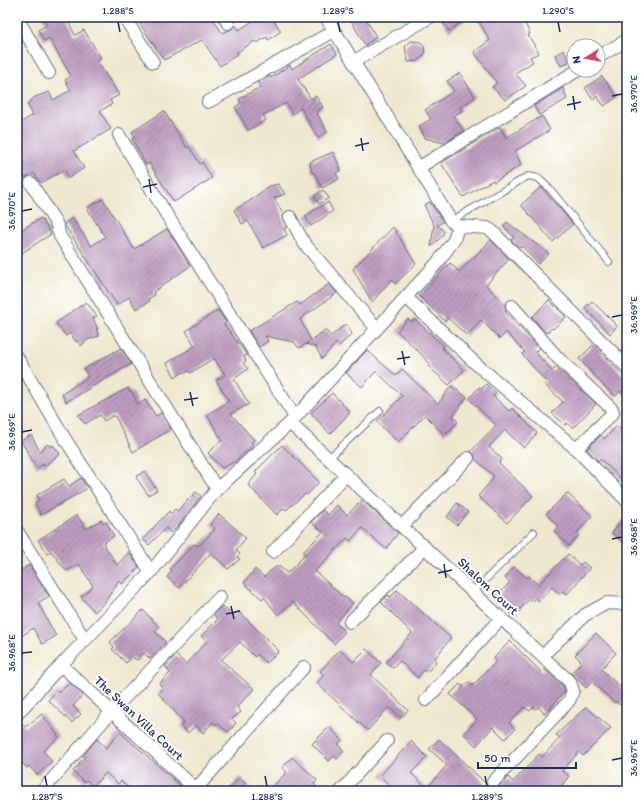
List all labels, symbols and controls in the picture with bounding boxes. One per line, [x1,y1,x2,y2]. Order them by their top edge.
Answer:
text: 1.288°S [102,4,134,17]
text: 1.289°S [322,4,354,17]
text: 1.290°S [542,4,575,17]
north arrow [566,38,606,78]
text: N [570,55,584,65]
text: 36.970°E [627,75,640,113]
text: 36.970°E [5,192,18,230]
text: 36.969°E [627,296,640,334]
text: 36.969°E [5,413,18,451]
text: 36.968°E [627,518,640,556]
street label: Shalom Court [455,554,522,618]
text: 36.968°E [5,634,18,672]
street label: The Swan Villa Court [91,673,187,763]
text: 36.967°E [627,739,640,777]
scale bar [478,744,576,770]
text: 50 m [484,751,510,765]
text: 1.287°S [31,790,63,803]
text: 1.288°S [251,790,283,803]
text: 1.289°S [471,790,503,803]

